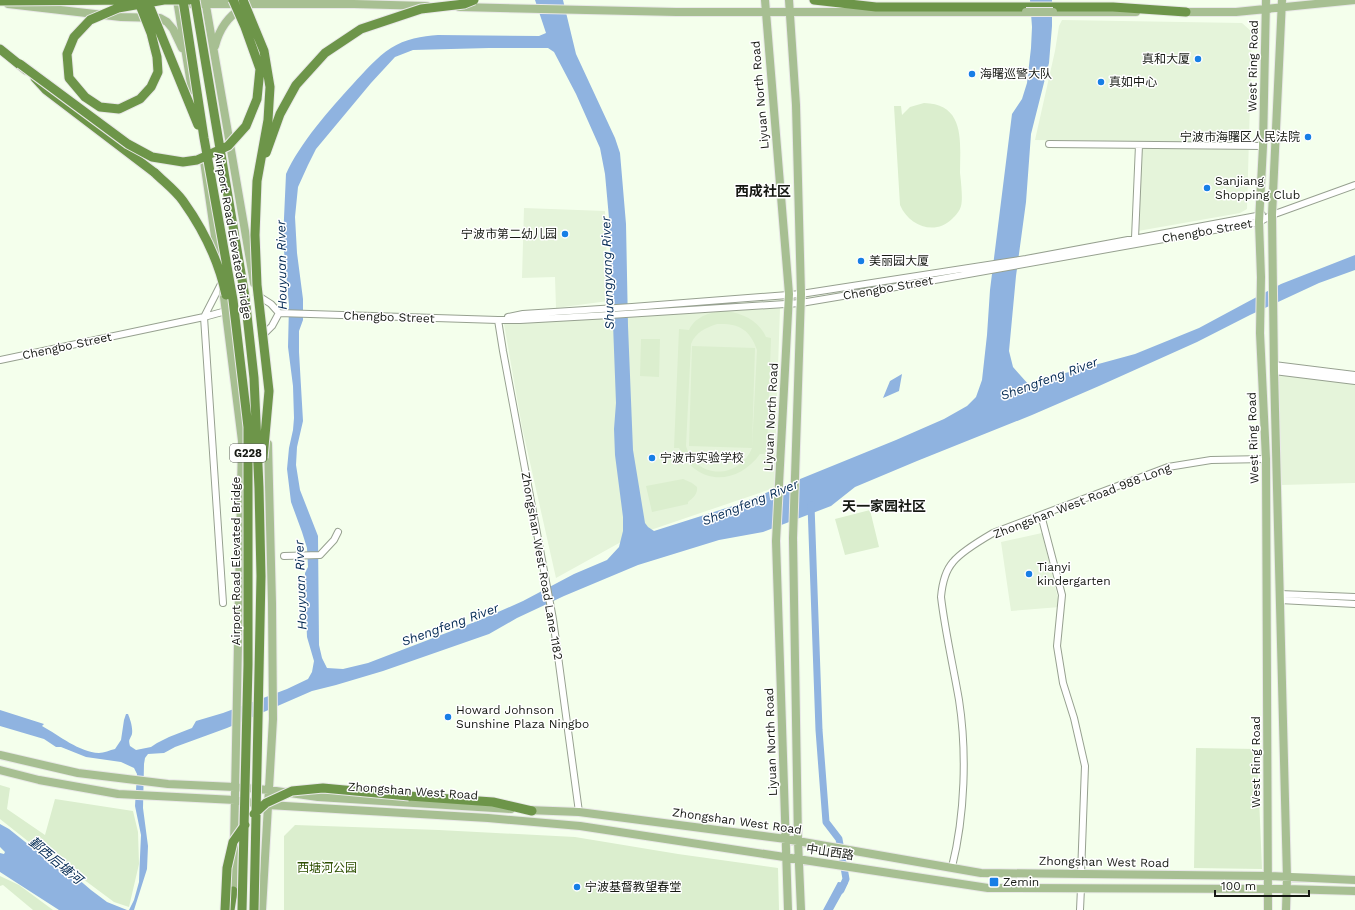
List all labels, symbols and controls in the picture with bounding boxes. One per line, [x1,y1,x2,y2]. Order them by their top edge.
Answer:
street label: West Ring Road [1245,20,1261,112]
street label: Liyuan North Road [748,40,772,150]
place label: 真和大厦 [1142,52,1190,66]
marker: 真和大厦 [1193,54,1203,64]
place label: 海曙巡警大队 [980,67,1052,81]
marker: 海曙巡警大队 [967,69,977,79]
place label: 真如中心 [1109,75,1157,89]
marker: 真如中心 [1096,77,1106,87]
place label: 宁波市海曙区人民法院 [1180,130,1300,144]
marker: 宁波市海曙区人民法院 [1303,132,1313,142]
street label: Airport Road Elevated Bridge [211,152,255,320]
place label: Sanjiang Shopping Club [1215,174,1300,202]
district label: 西成社区 [735,183,791,199]
marker: Sanjiang Shopping Club [1202,183,1212,193]
water label: Shuangyang River [598,215,617,330]
street label: Chengbo Street [1161,216,1253,246]
water label: Houyuan River [273,219,290,310]
place label: 宁波市第二幼儿园 [461,227,557,241]
marker: 宁波市第二幼儿园 [560,229,570,239]
place label: 美丽园大厦 [869,254,929,268]
marker: 美丽园大厦 [856,256,866,266]
street label: Chengbo Street [842,273,934,303]
street label: Chengbo Street [343,308,435,326]
street label: Chengbo Street [21,330,113,362]
water label: Shengfeng River [998,354,1101,403]
street label: Liyuan North Road [761,362,781,472]
street label: West Ring Road [1244,392,1262,484]
road number: G228 [230,444,266,462]
place label: 宁波市实验学校 [660,451,744,465]
marker: 宁波市实验学校 [647,453,657,463]
street label: Zhongshan West Road 988 Long [991,460,1173,541]
street label: Zhongshan West Road Lane 1182 [519,471,565,661]
water label: Shengfeng River [700,476,801,529]
street label: Airport Road Elevated Bridge [229,477,243,645]
district label: 天一家园社区 [842,498,926,514]
water label: Houyuan River [291,539,310,630]
place label: Tianyi kindergarten [1037,560,1111,588]
marker: Tianyi kindergarten [1024,569,1034,579]
water label: Shengfeng River [399,600,502,649]
street label: Liyuan North Road [762,687,780,797]
place label: Howard Johnson Sunshine Plaza Ningbo [456,703,589,731]
marker: Howard Johnson Sunshine Plaza Ningbo [443,712,453,722]
street label: West Ring Road [1249,716,1263,808]
street label: Zhongshan West Road [347,779,479,803]
street label: Zhongshan West Road [671,805,803,837]
water label: 鄞西后塘河 [26,834,88,889]
street label: 中山西路 [805,842,855,862]
street label: Zhongshan West Road [1039,854,1169,870]
park label: 西塘河公园 [297,861,357,875]
scale bar [1215,872,1309,898]
place label: Zemin [1003,875,1039,889]
marker: Zemin [988,876,1000,888]
text: 100 m [1221,879,1256,893]
place label: 宁波基督教望春堂 [585,880,681,894]
marker: 宁波基督教望春堂 [572,882,582,892]

